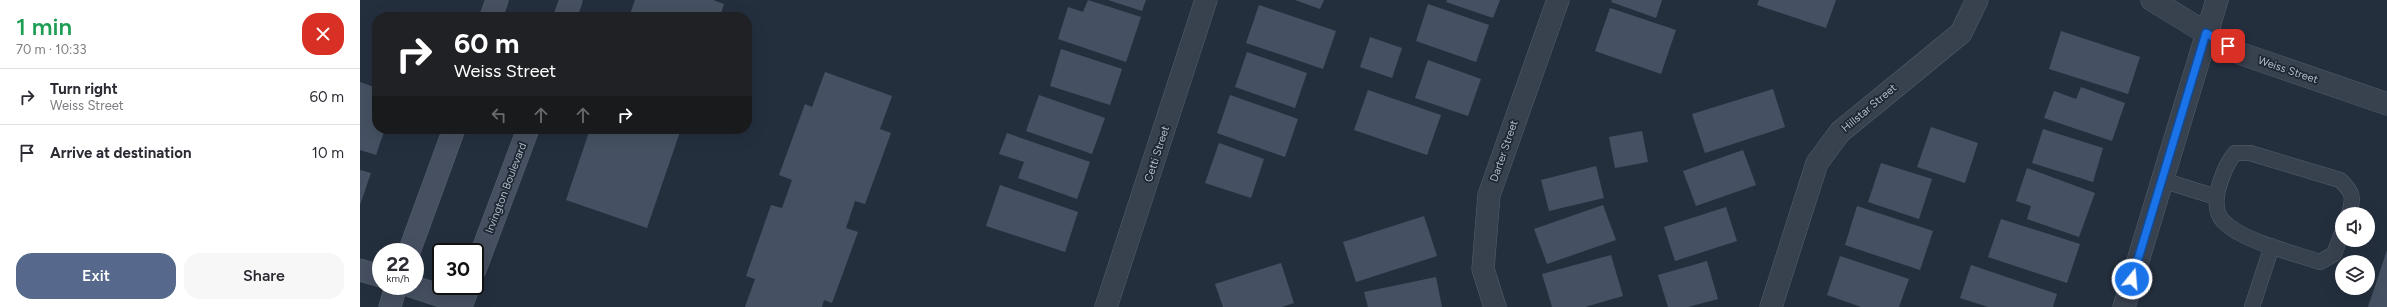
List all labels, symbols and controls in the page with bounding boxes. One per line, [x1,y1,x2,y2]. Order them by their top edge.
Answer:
text: 1 min [16,12,72,41]
button: close [302,13,344,55]
text: 60 m [454,26,519,60]
icon: right [388,28,440,80]
pin [2211,29,2245,63]
icon: arrive [2217,35,2239,57]
text: 70 m · 10:33 [16,42,86,57]
street label: Weiss Street [2256,54,2320,86]
text: Weiss Street [454,60,556,82]
text: Turn right [50,80,118,98]
street label: Hillstar Street [1839,81,1899,135]
icon: right [16,86,38,108]
text: 60 m [309,88,344,106]
text: Weiss Street [50,98,124,113]
icon: left [488,104,510,126]
icon: ahead [530,104,552,126]
icon: ahead [572,104,594,126]
icon: right [614,104,636,126]
street label: Darter Street [1487,118,1521,184]
street label: Cetti Street [1142,124,1172,184]
street label: Irvington Boulevard [483,141,529,235]
icon: arrive [16,142,38,164]
text: Arrive at destination [50,144,191,162]
text: 10 m [312,144,344,162]
map controls [2335,207,2375,295]
button: sound [2335,207,2375,247]
speed limit sign: 30 [432,243,484,295]
text: 22 [386,252,410,276]
button: Exit [16,253,176,299]
button: Share [184,253,344,299]
button: layers [2335,255,2375,295]
position arrow [2111,258,2153,300]
text: km/h [387,272,409,285]

